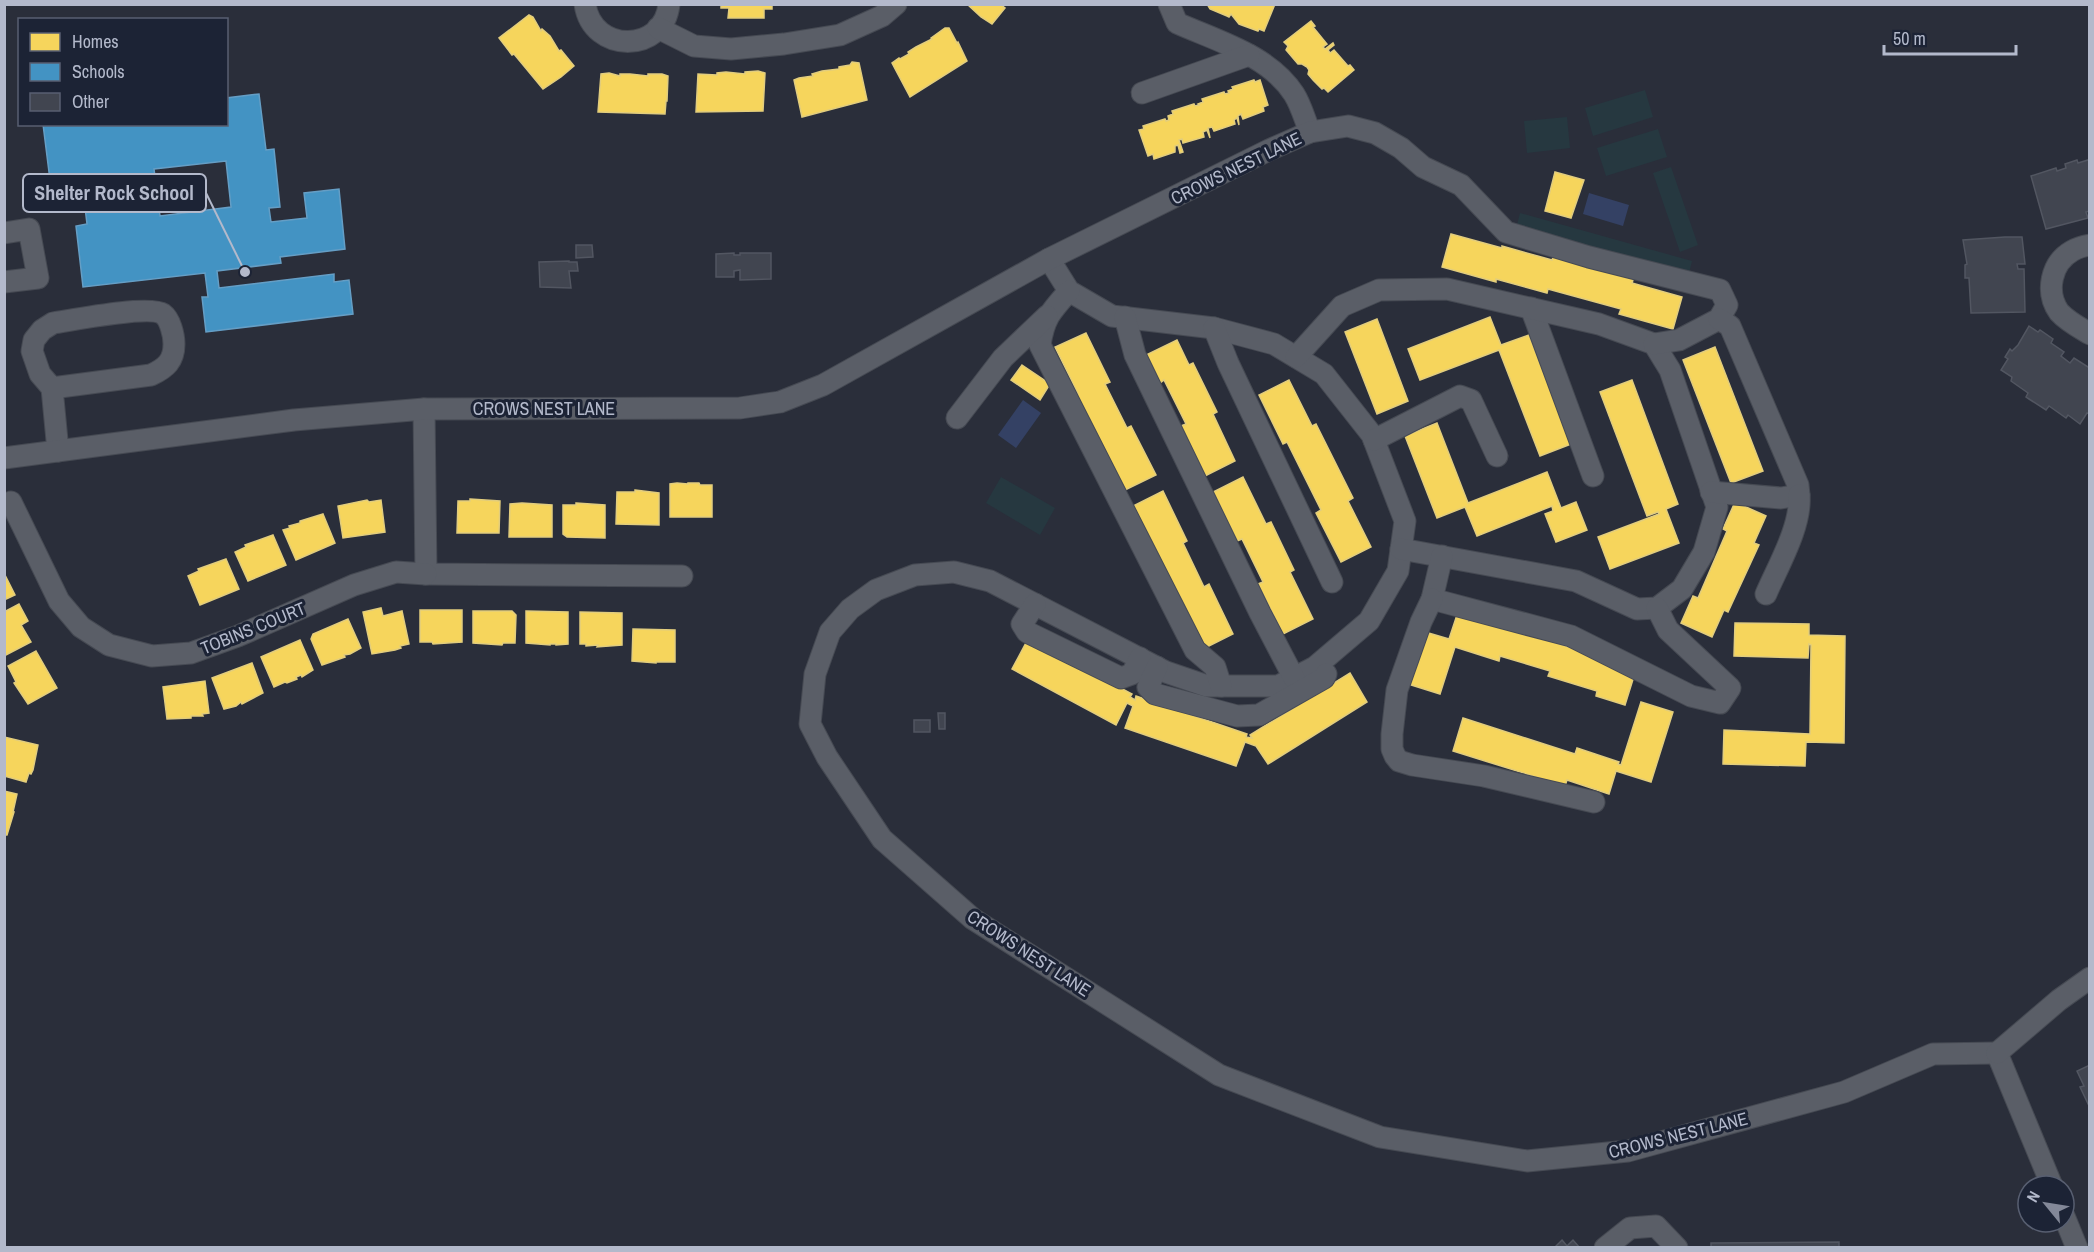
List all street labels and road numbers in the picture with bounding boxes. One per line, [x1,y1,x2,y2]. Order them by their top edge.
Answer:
street label: CROWS NEST LANE [1167,126,1305,210]
street label: CROWS NEST LANE [473,396,615,421]
street label: TOBINS COURT [197,596,309,660]
street label: CROWS NEST LANE [962,904,1096,1002]
street label: CROWS NEST LANE [1606,1106,1750,1164]

